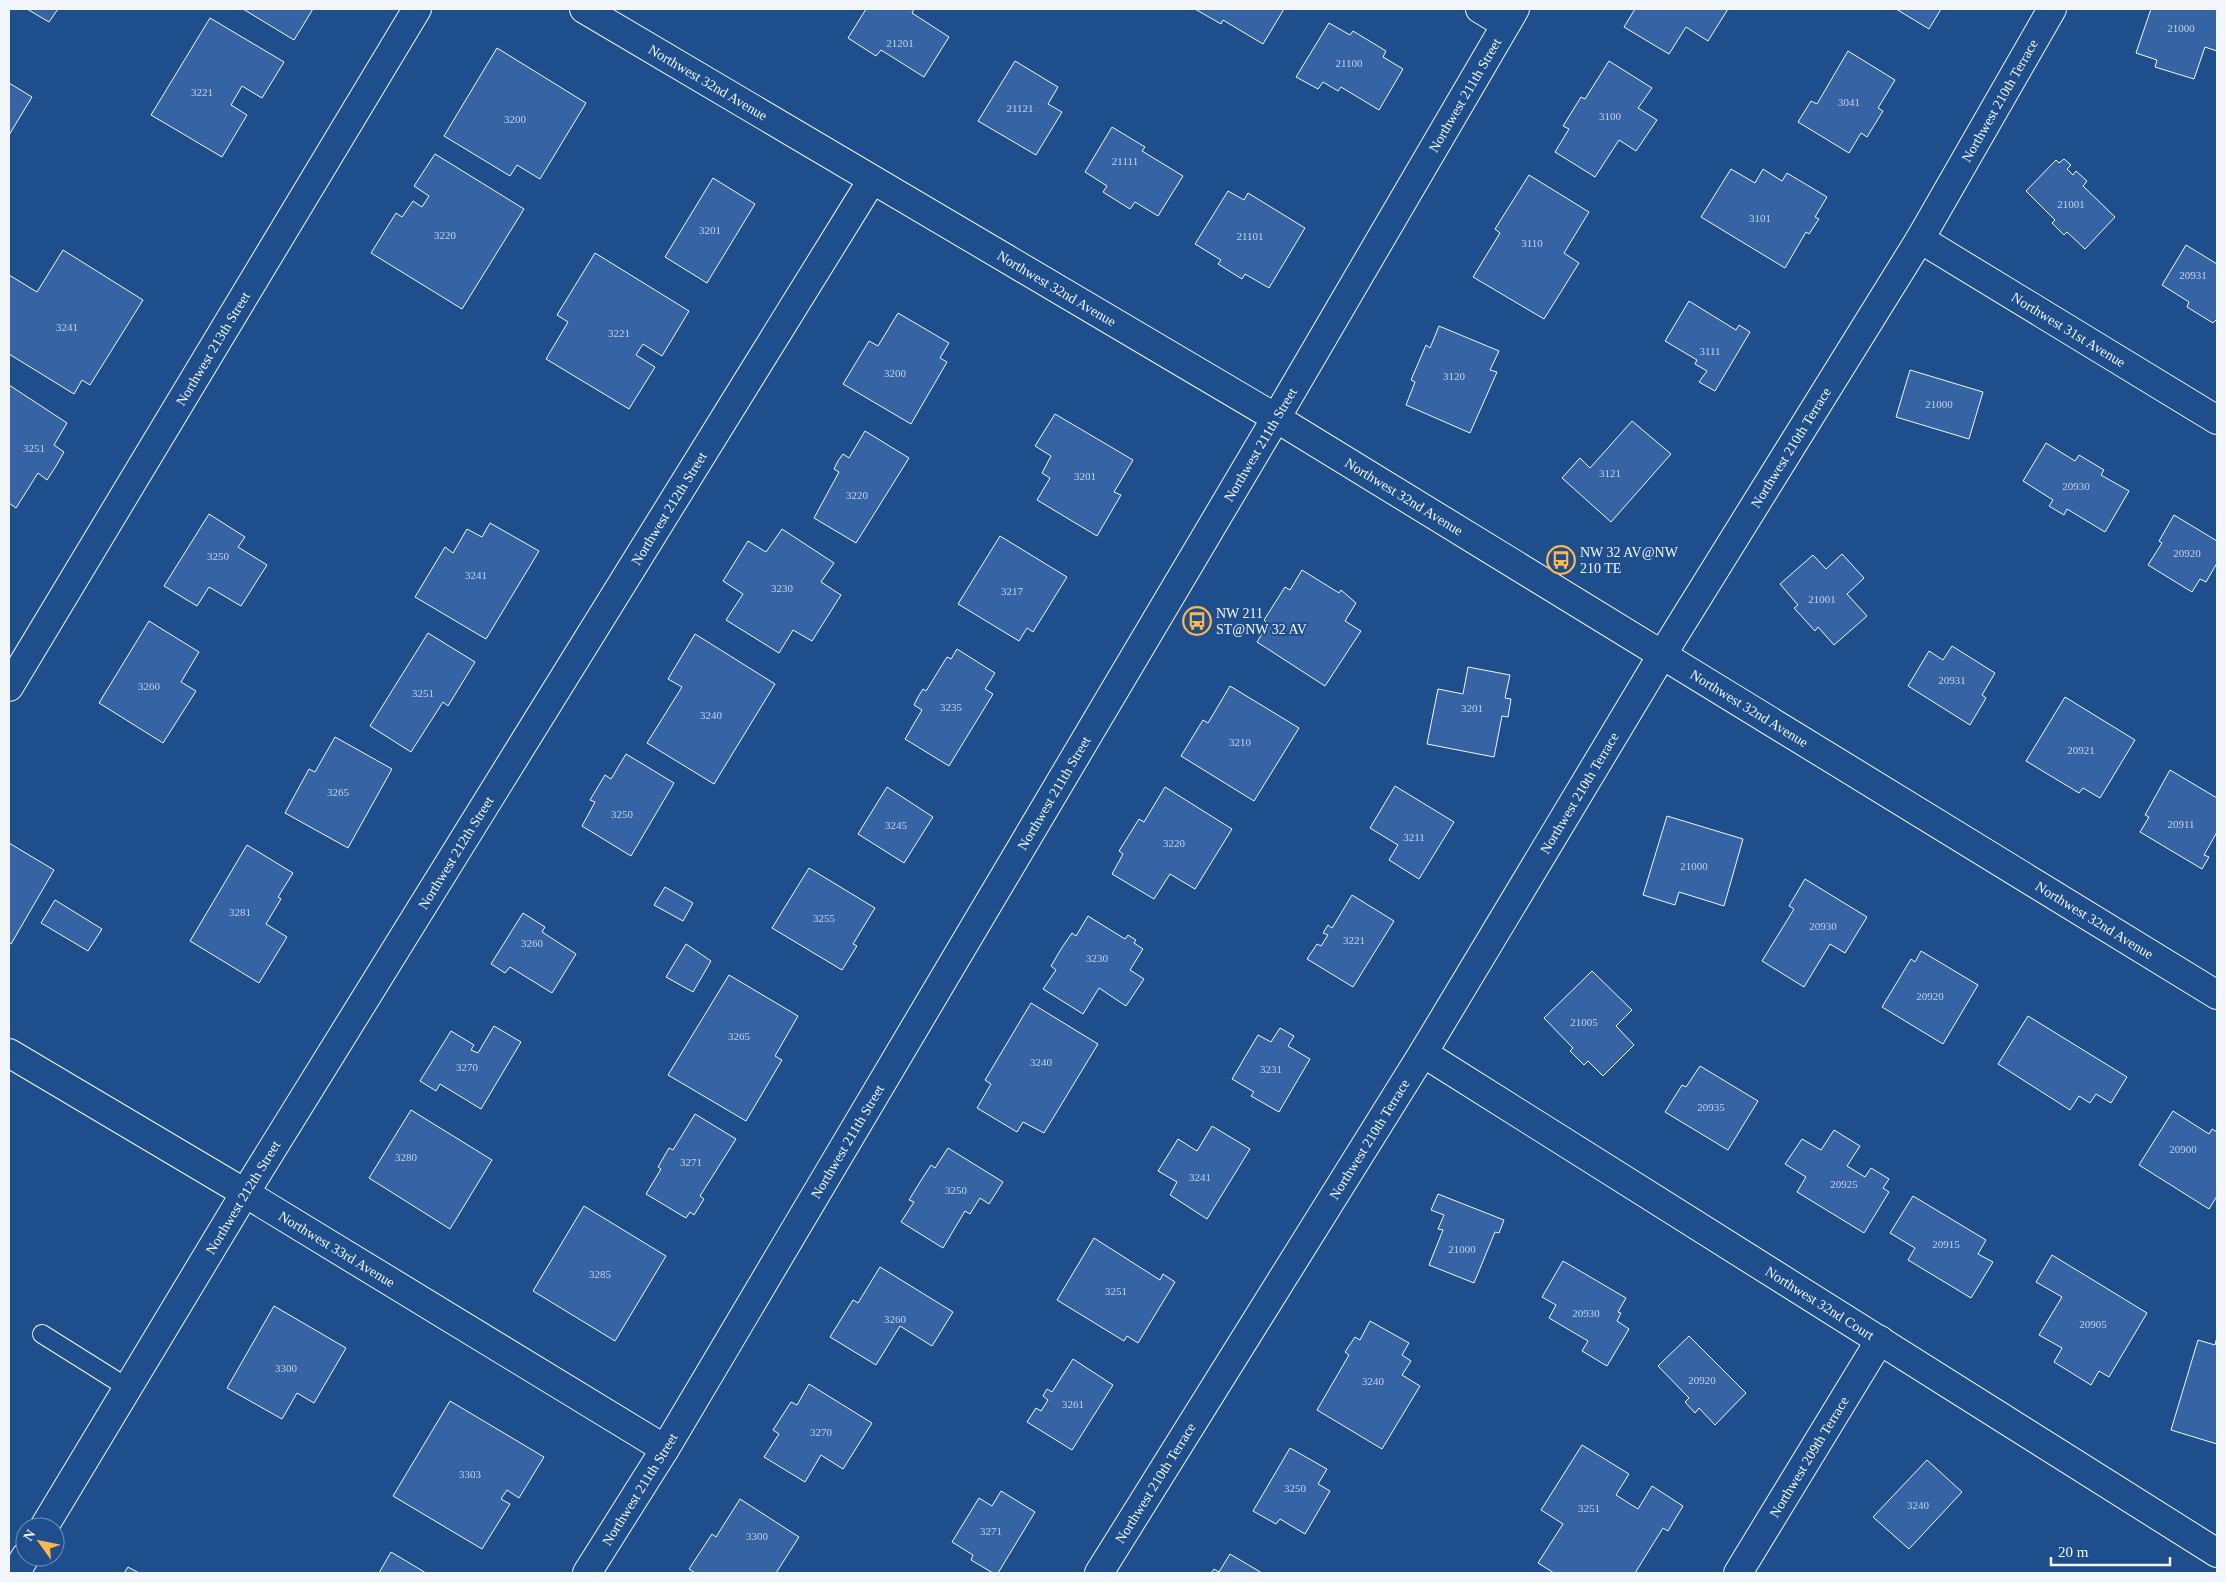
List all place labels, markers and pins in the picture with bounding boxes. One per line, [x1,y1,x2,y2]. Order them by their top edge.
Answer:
bus stop icon: NW 32 AV@NW 210 TE [1546,545,1576,575]
place label: NW 32 AV@NW 210 TE [1580,545,1679,576]
bus stop icon: NW 211 ST@NW 32 AV [1182,606,1212,636]
place label: NW 211 ST@NW 32 AV [1216,606,1307,637]

